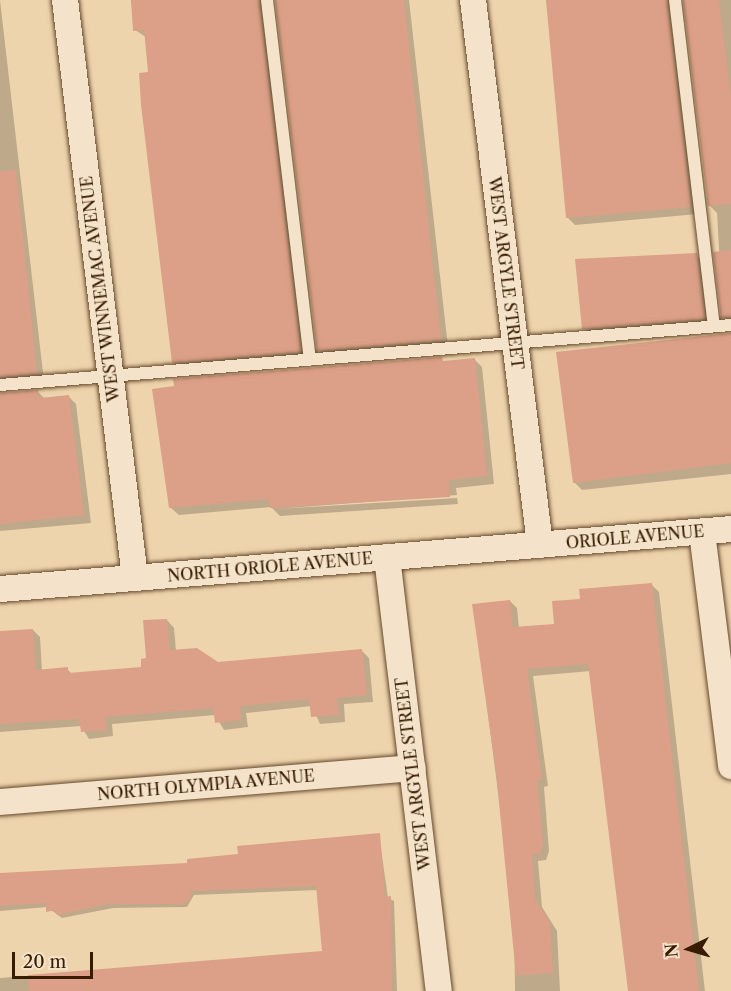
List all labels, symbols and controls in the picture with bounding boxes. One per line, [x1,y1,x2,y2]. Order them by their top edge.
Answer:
street label: WEST WINNEMAC AVENUE [77,174,123,404]
street label: WEST ARGYLE STREET [485,175,527,371]
street label: ORIOLE AVENUE [565,521,705,553]
street label: NORTH ORIOLE AVENUE [166,548,374,586]
street label: WEST ARGYLE STREET [392,676,434,872]
street label: NORTH OLYMPIA AVENUE [96,766,316,804]
north arrow [659,919,719,979]
scale bar [15,940,96,978]
text: N [661,943,682,958]
text: 20 m [23,951,66,973]

